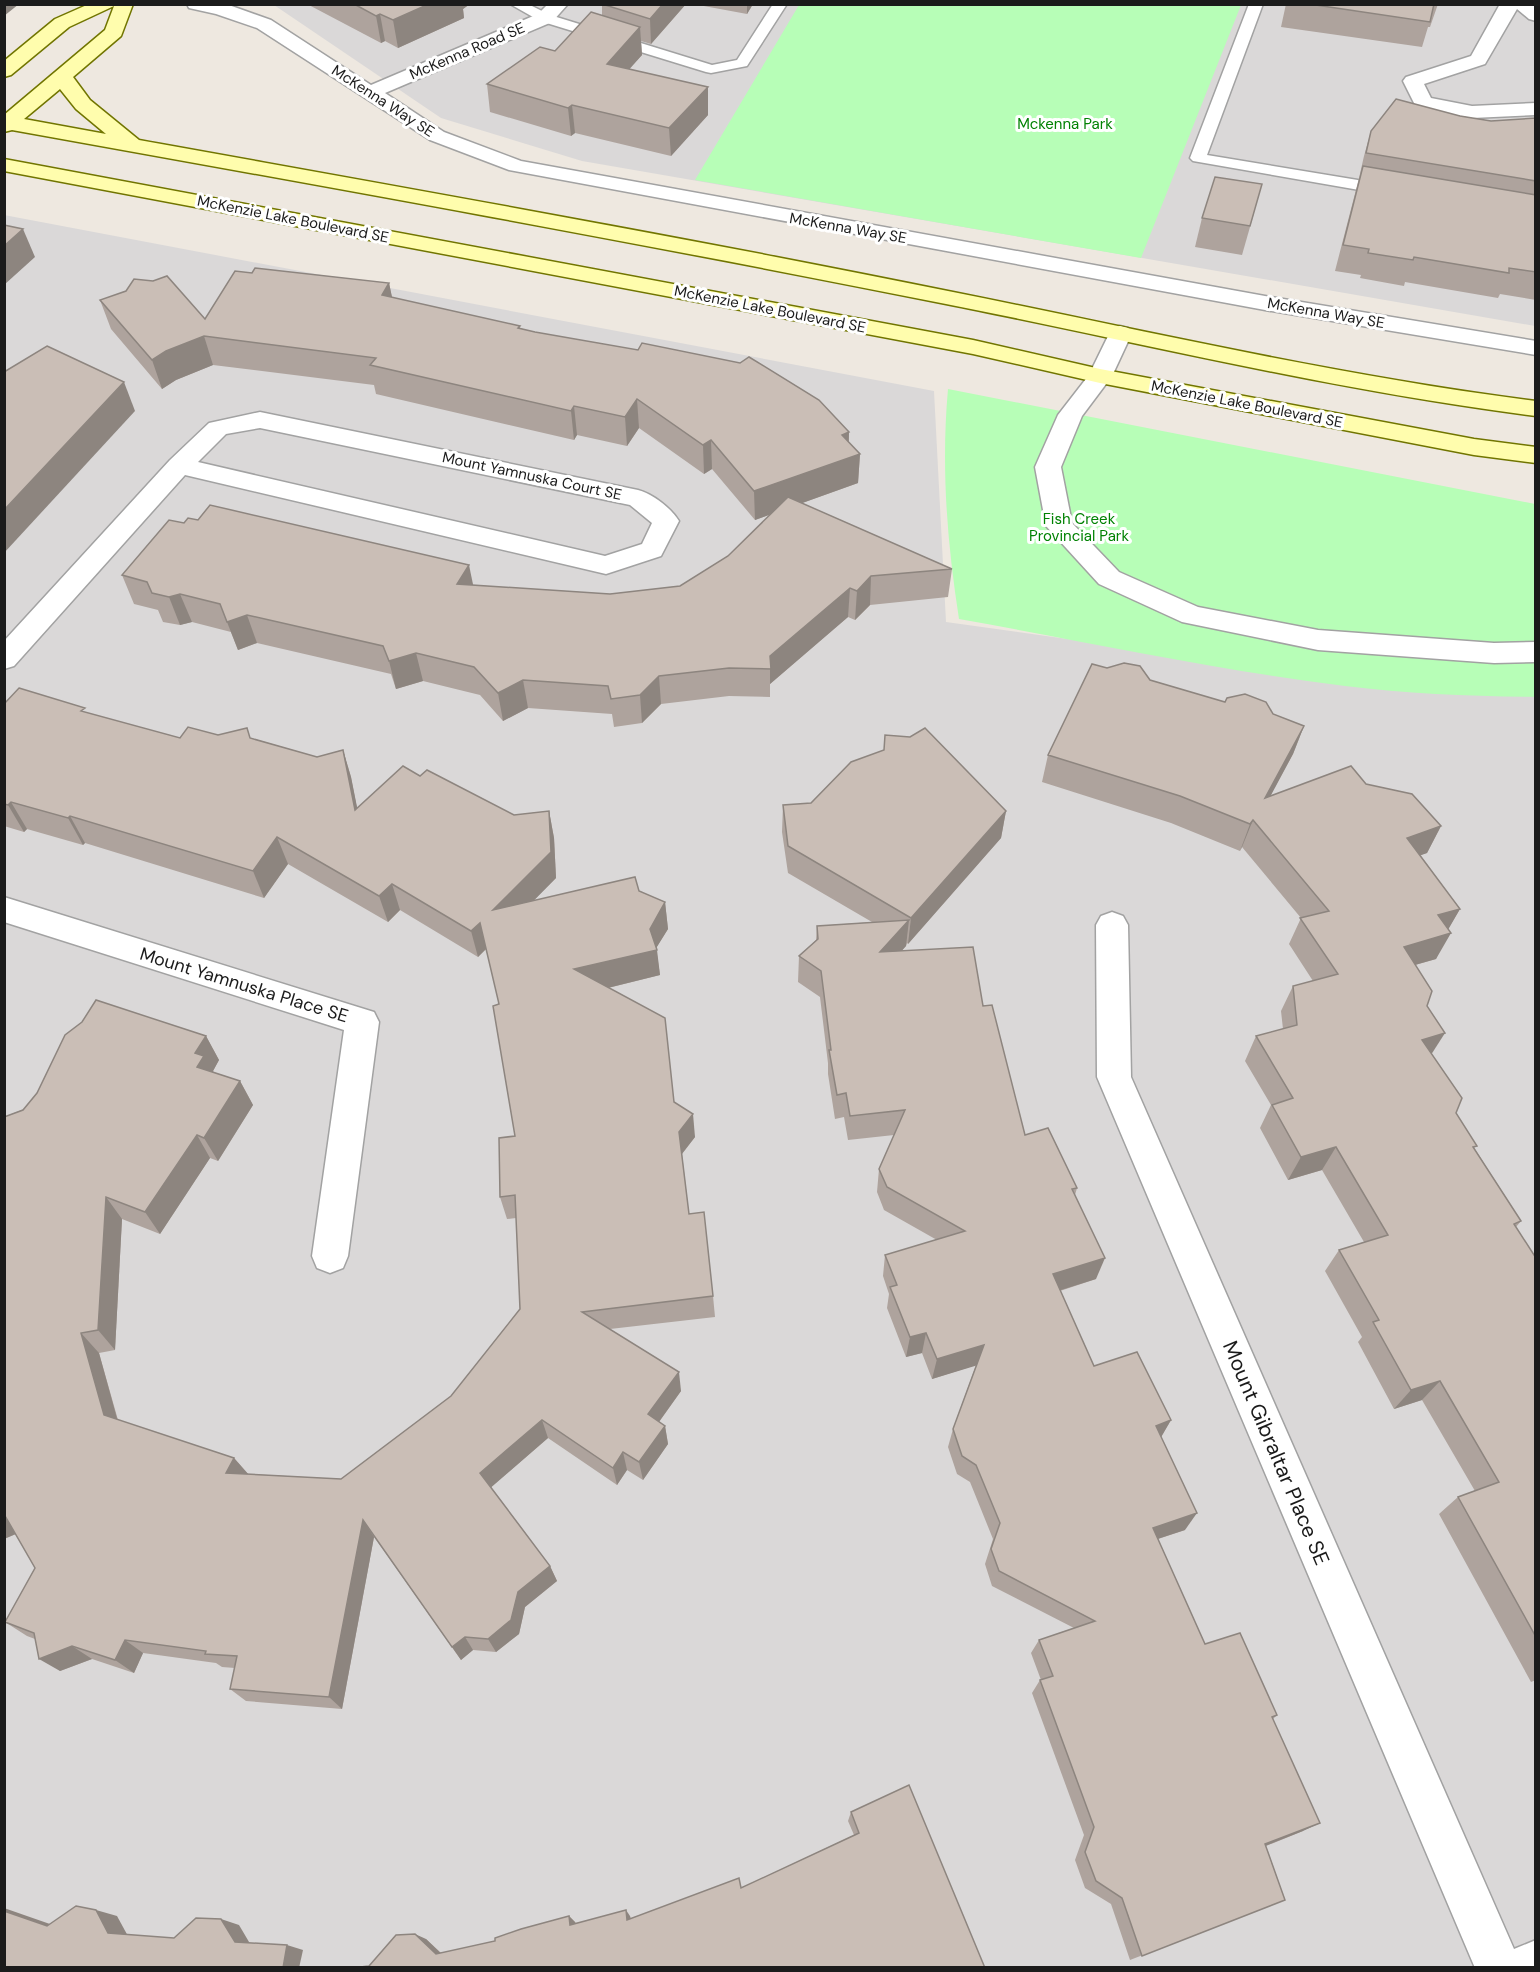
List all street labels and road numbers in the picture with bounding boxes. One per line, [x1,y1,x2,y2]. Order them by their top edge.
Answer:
street label: McKenna Road SE [406,18,528,84]
street label: McKenna Way SE [328,60,438,142]
street label: McKenzie Lake Boulevard SE [195,191,391,247]
street label: McKenna Way SE [788,208,908,248]
street label: McKenzie Lake Boulevard SE [672,281,868,337]
street label: McKenna Way SE [1266,293,1386,333]
street label: McKenzie Lake Boulevard SE [1149,376,1345,432]
street label: Mount Yamnuska Court SE [440,447,624,505]
street label: Mount Yamnuska Place SE [137,942,351,1028]
street label: Mount Gibraltar Place SE [1216,1337,1336,1569]

